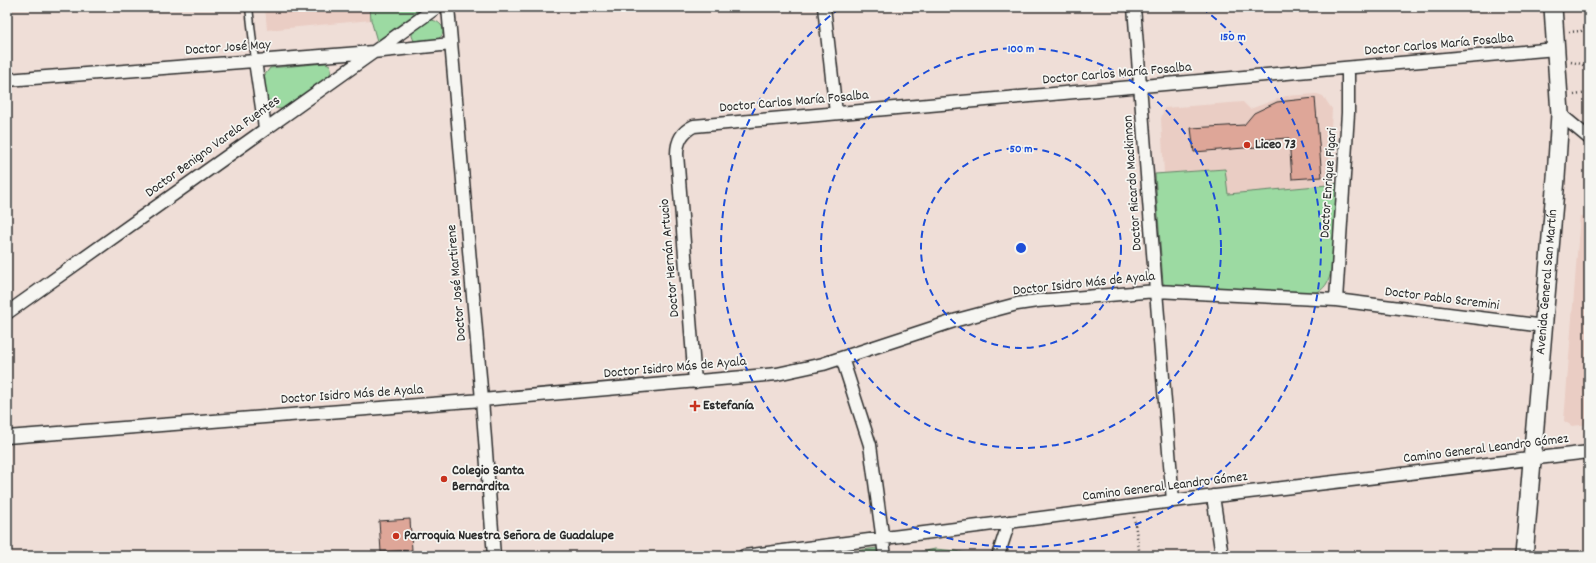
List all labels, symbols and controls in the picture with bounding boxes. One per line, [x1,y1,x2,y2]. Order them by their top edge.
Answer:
street label: Doctor Carlos María Fosalba [1364,28,1515,61]
text: 150 m [1220,29,1246,46]
street label: Doctor José May [185,35,272,61]
text: 100 m [1008,41,1034,58]
street label: Doctor Carlos María Fosalba [1042,57,1193,90]
street label: Doctor Carlos María Fosalba [719,85,870,118]
street label: Doctor Benigno Varela Fuentes [141,91,285,203]
street label: Doctor Ricardo Mackinnon [1118,114,1148,252]
street label: Doctor Enrique Figari [1315,127,1343,239]
place label: Liceo 73 [1255,135,1296,155]
marker: Liceo 73 [1242,140,1252,150]
text: 50 m [1009,141,1033,158]
street label: Doctor Hernán Artucio [655,198,685,318]
street label: Avenida General San Martín [1531,208,1563,356]
street label: Doctor José Martirene [442,224,472,342]
centre of rings [1014,241,1028,255]
street label: Doctor Isidro Más de Ayala [1012,267,1157,301]
street label: Doctor Pablo Scremini [1384,282,1501,316]
street label: Doctor Isidro Más de Ayala [603,352,747,384]
street label: Doctor Isidro Más de Ayala [280,380,424,410]
place label: Estefanía [703,396,755,416]
marker: Estefanía [690,401,700,411]
street label: Camino General Leandro Gómez [1402,429,1570,469]
place label: Colegio Santa Bernardita [452,461,525,497]
street label: Camino General Leandro Gómez [1081,467,1249,507]
marker: Colegio Santa Bernardita [439,474,449,484]
place label: Parroquia Nuestra Señora de Guadalupe [404,526,614,546]
marker: Parroquia Nuestra Señora de Guadalupe [391,531,401,541]

